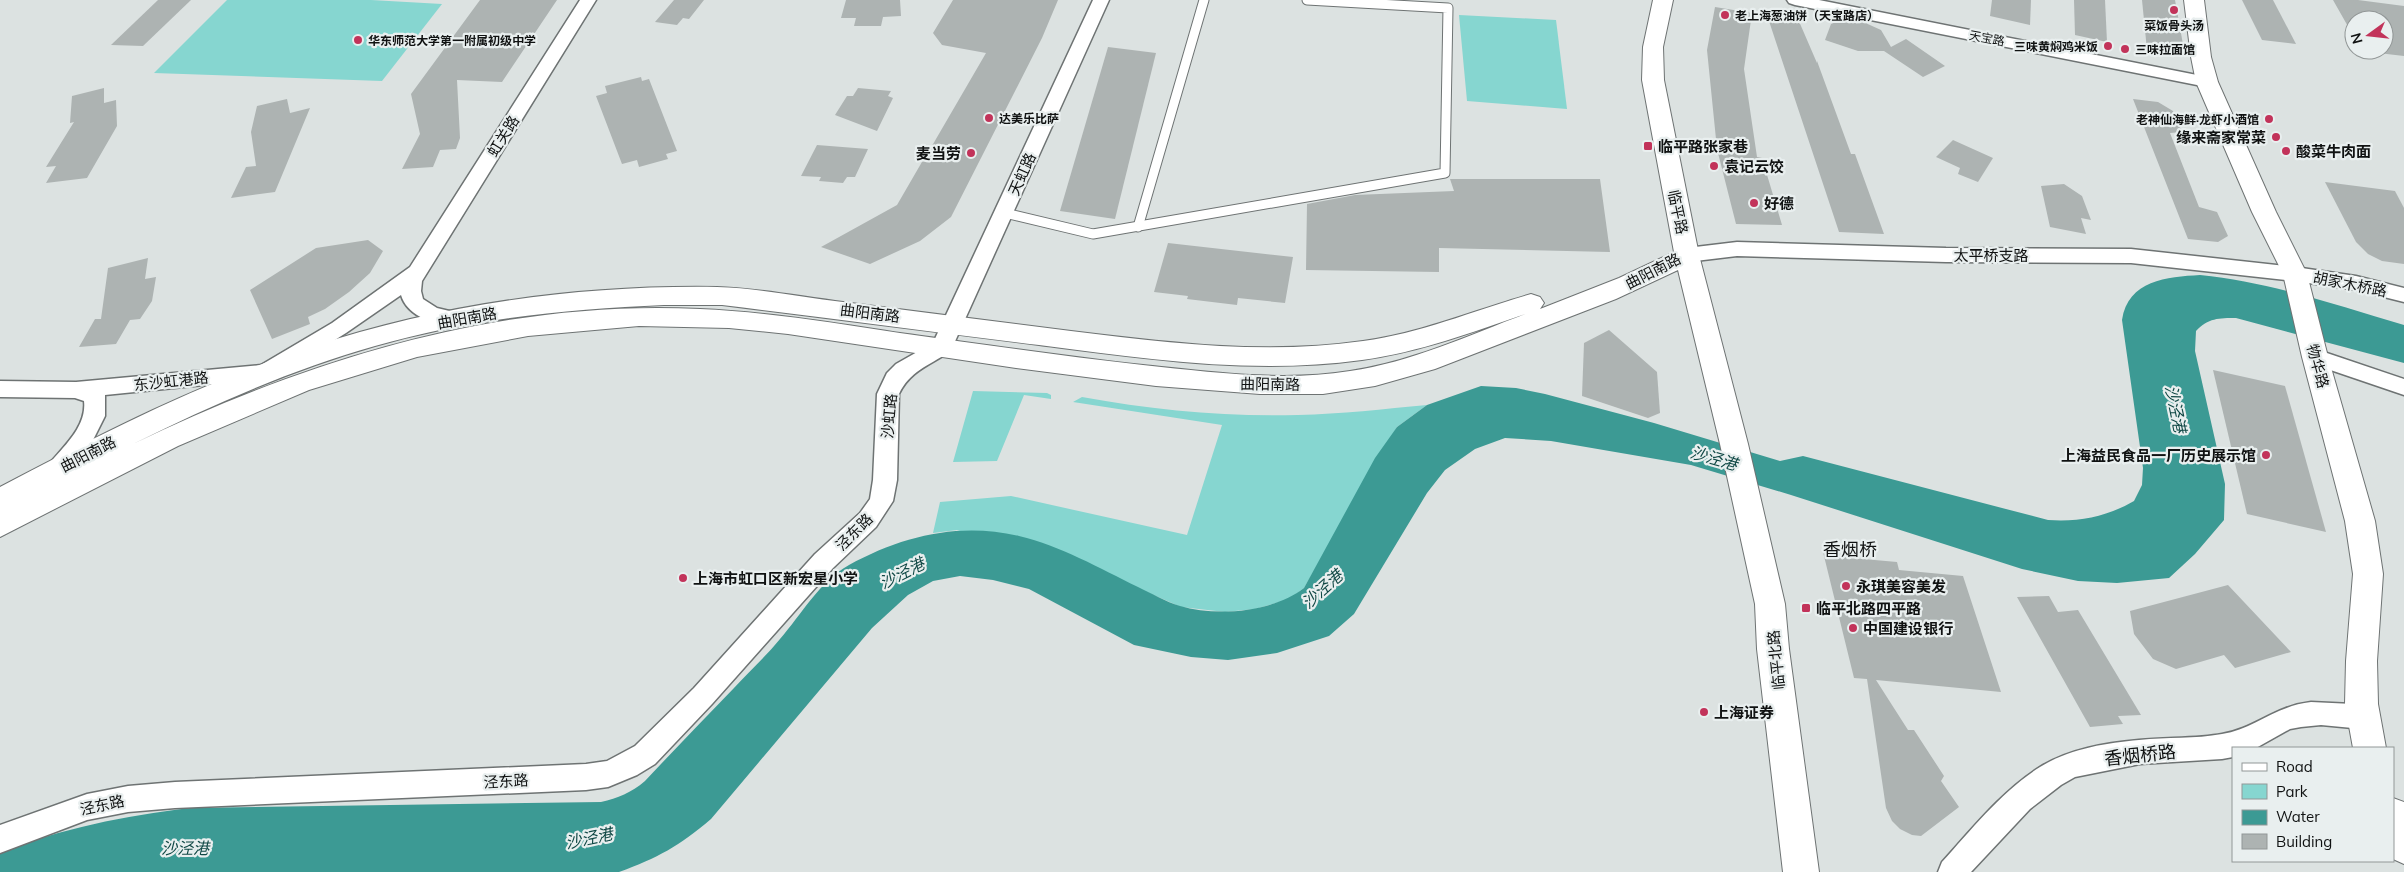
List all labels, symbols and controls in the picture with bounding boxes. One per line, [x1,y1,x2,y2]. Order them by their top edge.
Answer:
marker: 菜饭骨头汤 [2168,4,2180,16]
place label: 老上海葱油饼（天宝路店） [1735,8,1879,23]
marker: 老上海葱油饼（天宝路店） [1719,9,1731,21]
north arrow [2344,10,2394,60]
place label: 菜饭骨头汤 [2144,18,2204,33]
street label: 天宝路 [1968,27,2006,49]
text: N [2346,31,2367,46]
place label: 华东师范大学第一附属初级中学 [368,33,536,48]
marker: 华东师范大学第一附属初级中学 [352,34,364,46]
place label: 三味黄焖鸡米饭 [2014,39,2098,54]
marker: 三味黄焖鸡米饭 [2102,40,2114,52]
place label: 三味拉面馆 [2135,42,2195,57]
marker: 三味拉面馆 [2119,43,2131,55]
place label: 达美乐比萨 [999,111,1059,126]
street label: 虹关路 [483,112,523,160]
marker: 达美乐比萨 [983,112,995,124]
place label: 老神仙海鲜·龙虾小酒馆 [2136,112,2259,127]
marker: 老神仙海鲜·龙虾小酒馆 [2263,113,2275,125]
place label: 缘来斋家常菜 [2176,128,2266,147]
marker: 缘来斋家常菜 [2270,131,2282,143]
place label: 临平路张家巷 [1658,137,1748,156]
marker: 临平路张家巷 [1642,140,1654,152]
place label: 酸菜牛肉面 [2296,142,2371,161]
place label: 麦当劳 [916,144,961,163]
marker: 酸菜牛肉面 [2280,145,2292,157]
marker: 麦当劳 [965,147,977,159]
street label: 天虹路 [1004,150,1040,198]
place label: 袁记云饺 [1724,157,1784,176]
marker: 袁记云饺 [1708,160,1720,172]
street label: 临平路 [1664,188,1692,236]
place label: 好德 [1764,194,1794,213]
marker: 好德 [1748,197,1760,209]
street label: 太平桥支路 [1953,246,2029,265]
street label: 曲阳南路 [1622,249,1684,293]
street label: 胡家木桥路 [2311,268,2389,300]
street label: 曲阳南路 [839,300,901,326]
street label: 曲阳南路 [436,303,498,333]
street label: 物华路 [2303,342,2333,390]
street label: 东沙虹港路 [133,368,209,394]
street label: 曲阳南路 [1240,374,1300,394]
water label: 沙泾港 [2161,383,2191,437]
street label: 沙虹路 [878,393,900,439]
street label: 曲阳南路 [57,432,119,476]
water label: 沙泾港 [1688,442,1742,475]
place label: 上海益民食品一厂历史展示馆 [2061,446,2256,465]
marker: 上海益民食品一厂历史展示馆 [2260,449,2272,461]
street label: 泾东路 [831,509,877,555]
district label: 香烟桥 [1823,538,1877,561]
water label: 沙泾港 [876,552,930,593]
water label: 沙泾港 [1297,564,1348,612]
place label: 上海市虹口区新宏星小学 [693,569,858,588]
marker: 上海市虹口区新宏星小学 [677,572,689,584]
place label: 永琪美容美发 [1856,577,1946,596]
marker: 永琪美容美发 [1840,580,1852,592]
place label: 临平北路四平路 [1816,599,1921,618]
marker: 临平北路四平路 [1800,602,1812,614]
place label: 中国建设银行 [1863,619,1953,638]
marker: 中国建设银行 [1847,622,1859,634]
street label: 临平北路 [1763,629,1789,691]
place label: 上海证券 [1714,703,1774,722]
marker: 上海证券 [1698,706,1710,718]
street label: 香烟桥路 [2103,740,2177,770]
legend [2232,747,2394,862]
text: Road [2276,757,2313,776]
street label: 泾东路 [483,770,529,792]
text: Park [2276,782,2308,801]
street label: 泾东路 [78,791,126,819]
text: Water [2276,807,2320,826]
water label: 沙泾港 [563,823,617,853]
text: Building [2276,832,2332,851]
water label: 沙泾港 [161,838,211,858]

